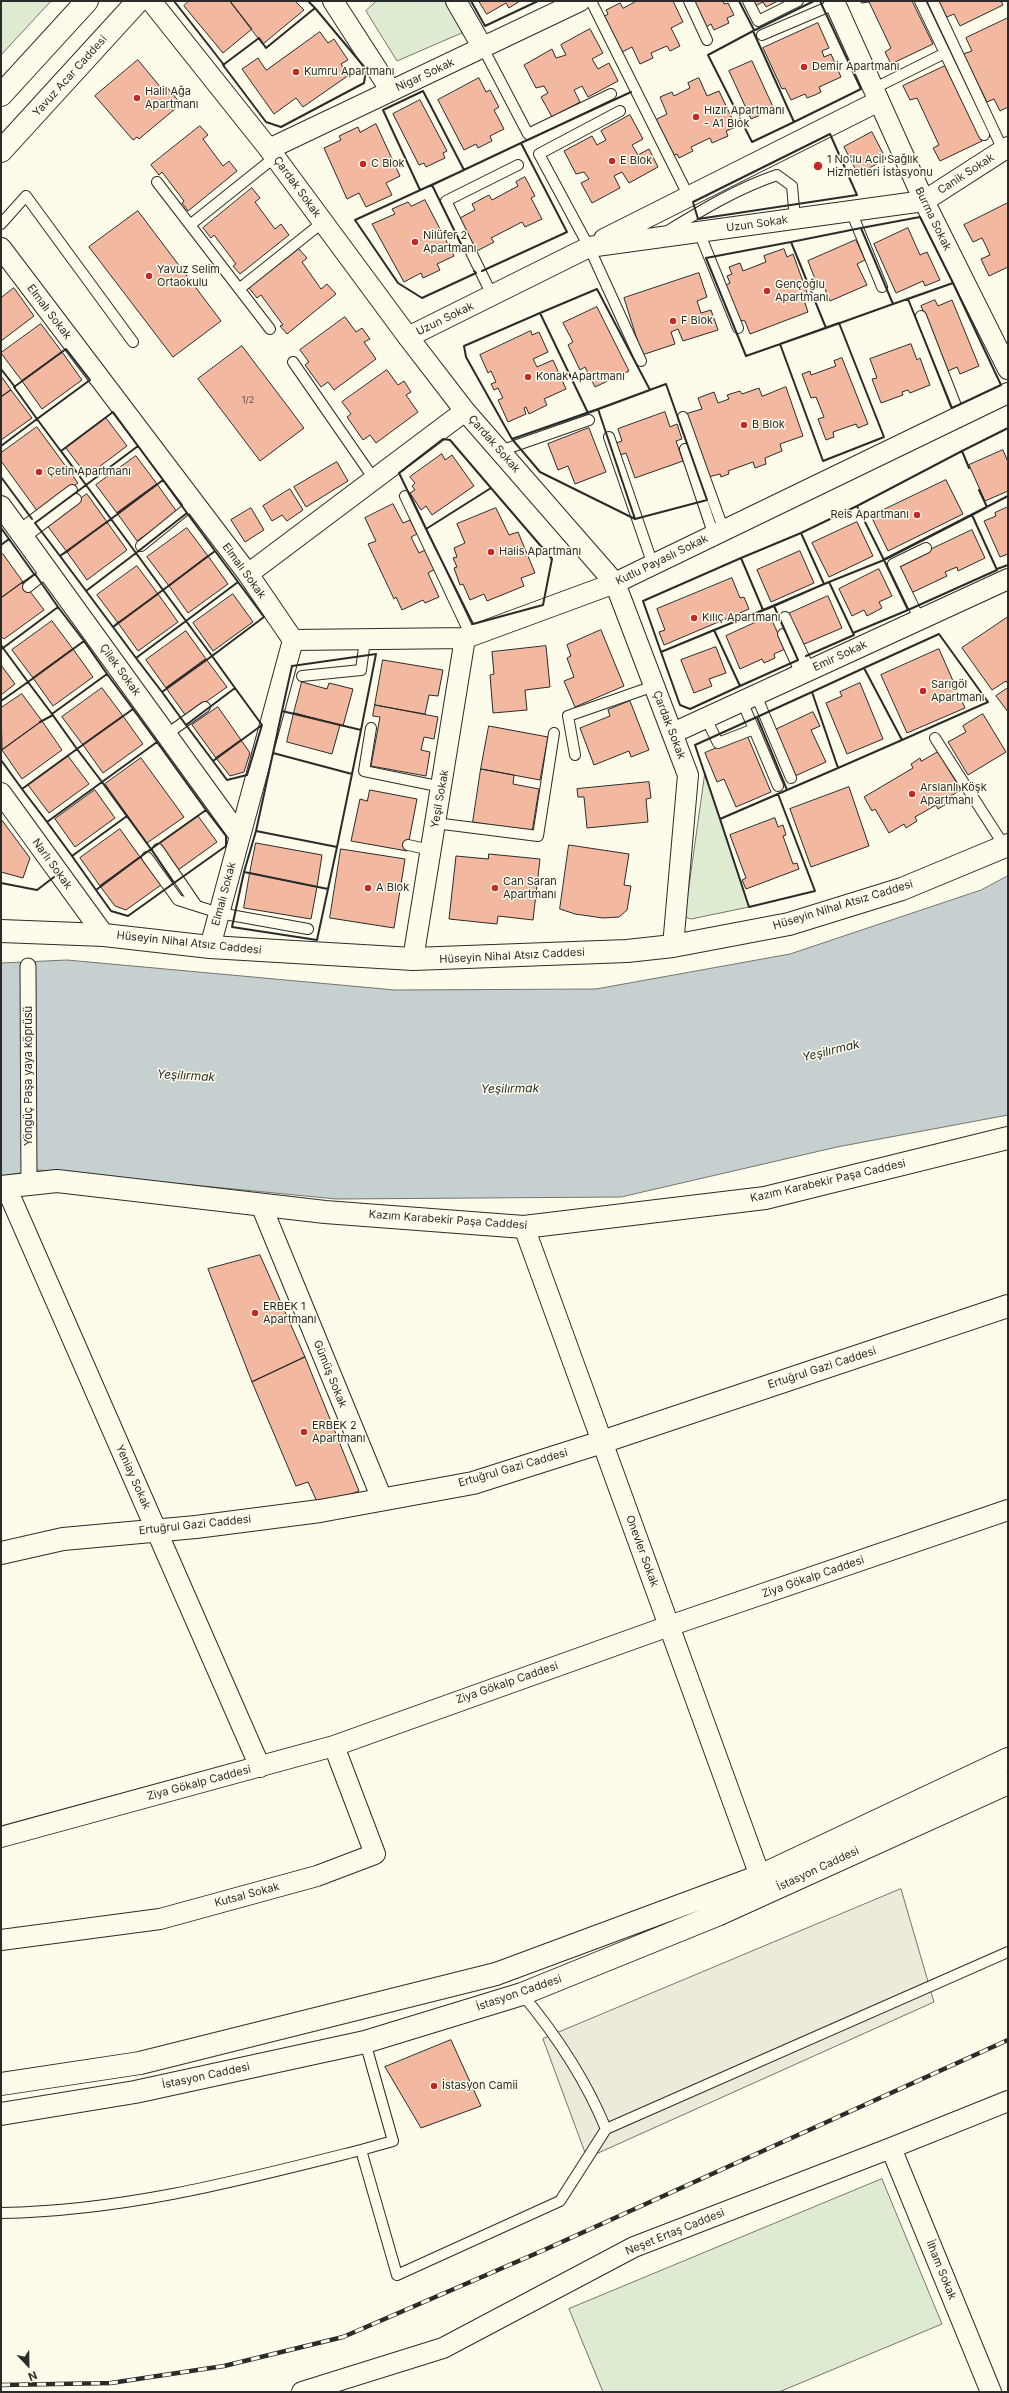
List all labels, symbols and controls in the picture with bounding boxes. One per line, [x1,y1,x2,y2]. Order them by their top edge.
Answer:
street label: Yavuz Acar Caddesi [30,33,110,119]
street label: Nigar Sokak [394,56,456,94]
place label: Demir Apartmanı [812,60,899,74]
marker: Demir Apartmanı [799,62,809,72]
place label: Kumru Apartmanı [304,65,394,79]
marker: Kumru Apartmanı [291,67,301,77]
place label: Halil Ağa Apartmanı [145,85,198,111]
marker: Halil Ağa Apartmanı [132,93,142,103]
place label: Hızır Apartmanı - A1 Blok [704,104,784,130]
marker: Hızır Apartmanı - A1 Blok [691,112,701,122]
street label: Canik Sokak [935,151,997,197]
place label: 1 No'lu Acil Sağlık Hizmetleri İstasyonu [827,153,933,179]
street label: Çardak Sokak [270,154,324,220]
place label: E Blok [620,154,652,168]
marker: E Blok [607,156,617,166]
place label: C Blok [371,157,405,171]
marker: C Blok [358,159,368,169]
marker: 1 No'lu Acil Sağlık Hizmetleri İstasyonu [812,160,824,172]
street label: Burma Sokak [912,185,954,253]
street label: Uzun Sokak [725,213,789,235]
place label: Nilüfer 2 Apartmanı [423,229,476,255]
marker: Nilüfer 2 Apartmanı [410,237,420,247]
place label: Yavuz Selim Ortaokulu [157,263,220,289]
marker: Yavuz Selim Ortaokulu [144,271,154,281]
place label: Gençoğlu Apartmanı [775,278,828,304]
street label: Elmalı Sokak [24,282,74,342]
marker: Gençoğlu Apartmanı [762,286,772,296]
street label: Uzun Sokak [414,299,476,339]
place label: F Blok [681,314,713,328]
marker: F Blok [668,316,678,326]
place label: Konak Apartmanı [536,370,625,384]
marker: Konak Apartmanı [523,372,533,382]
house number: 1/2 [242,395,254,405]
street label: Çardak Sokak [465,412,523,476]
place label: B Blok [752,418,785,432]
marker: B Blok [739,420,749,430]
place label: Çetin Apartmanı [47,465,131,479]
marker: Çetin Apartmanı [34,467,44,477]
place label: Reis Apartmanı [831,508,909,522]
marker: Reis Apartmanı [912,510,922,520]
street label: Kutlu Payaslı Sokak [614,532,710,588]
street label: Elmalı Sokak [219,541,269,601]
place label: Halis Apartmanı [499,545,581,559]
marker: Halis Apartmanı [486,547,496,557]
place label: Kılıç Apartmanı [702,611,780,625]
marker: Kılıç Apartmanı [689,613,699,623]
street label: Emir Sokak [811,638,869,674]
street label: Çilek Sokak [97,642,143,698]
place label: Sarıgöl Apartmanı [931,678,984,704]
marker: Sarıgöl Apartmanı [918,686,928,696]
street label: Çardak Sokak [650,689,688,761]
street label: Yeşil Sokak [428,769,452,829]
place label: Arslanlı Köşk Apartmanı [920,781,987,807]
marker: Arslanlı Köşk Apartmanı [907,789,917,799]
street label: Narlı Sokak [29,836,75,892]
street label: Elmalı Sokak [209,861,239,927]
place label: Can Saran Apartmanı [503,875,557,901]
street label: Hüseyin Nihal Atsız Caddesi [771,877,915,933]
place label: A Blok [376,881,409,895]
marker: A Blok [363,883,373,893]
marker: Can Saran Apartmanı [490,883,500,893]
street label: Hüseyin Nihal Atsız Caddesi [116,929,262,957]
street label: Hüseyin Nihal Atsız Caddesi [439,946,585,966]
street label: Yöngüç Paşa yaya köprüsü [22,1006,36,1146]
water label: Yeşilırmak [801,1037,861,1065]
water label: Yeşilırmak [156,1067,216,1085]
water label: Yeşilırmak [481,1081,539,1097]
street label: Kazım Karabekir Paşa Caddesi [749,1157,907,1205]
street label: Kazım Karabekir Paşa Caddesi [368,1208,528,1232]
place label: ERBEK 1 Apartmanı [263,1300,316,1326]
marker: ERBEK 1 Apartmanı [250,1308,260,1318]
street label: Gümüş Sokak [310,1338,350,1410]
street label: Ertuğrul Gazi Caddesi [766,1344,878,1392]
place label: ERBEK 2 Apartmanı [312,1419,365,1445]
marker: ERBEK 2 Apartmanı [299,1427,309,1437]
street label: Yeniay Sokak [113,1443,153,1511]
street label: Ertuğrul Gazi Caddesi [457,1446,569,1490]
street label: Ertuğrul Gazi Caddesi [138,1513,252,1537]
street label: Onevler Sokak [623,1513,661,1589]
street label: Ziya Gökalp Caddesi [760,1553,866,1601]
street label: Ziya Gökalp Caddesi [454,1659,560,1707]
street label: Ziya Gökalp Caddesi [146,1763,252,1803]
street label: İstasyon Caddesi [775,1844,861,1894]
street label: Kutsal Sokak [213,1880,281,1910]
street label: İstasyon Caddesi [475,1972,563,2014]
street label: İstasyon Caddesi [161,2060,251,2092]
place label: İstasyon Camii [442,2079,518,2093]
marker: İstasyon Camii [429,2081,439,2091]
street label: Neşet Ertaş Caddesi [623,2206,727,2258]
street label: İlham Sokak [923,2238,959,2302]
north arrow [8,2345,48,2385]
text: N [26,2368,39,2384]

